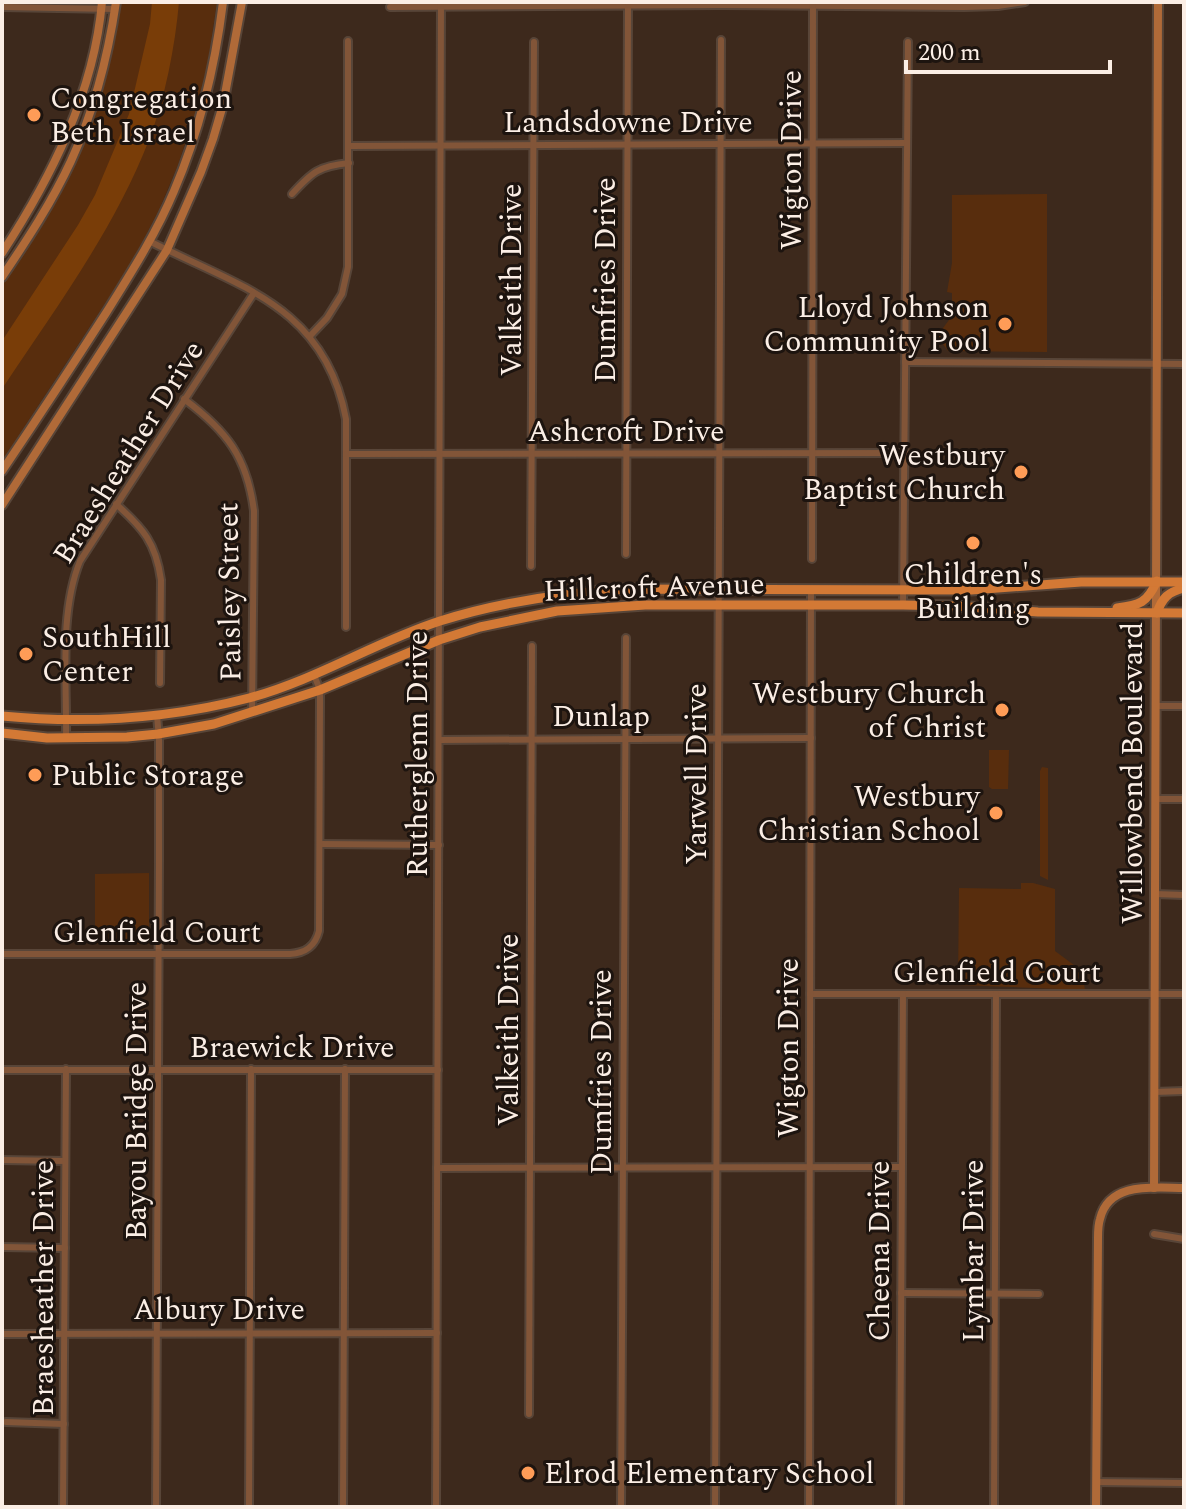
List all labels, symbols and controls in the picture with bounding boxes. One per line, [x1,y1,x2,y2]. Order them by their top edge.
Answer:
scale bar [906,24,1110,74]
text: 200 m [918,35,981,71]
street label: Wigton Drive [769,70,815,250]
place label: Congregation Beth Israel [50,76,232,156]
street label: Landsdowne Drive [503,100,753,146]
marker: Congregation Beth Israel [25,106,43,124]
street label: Dumfries Drive [583,177,629,383]
street label: Valkeith Drive [489,183,535,377]
place label: Lloyd Johnson Community Pool [763,285,989,365]
marker: Lloyd Johnson Community Pool [996,315,1014,333]
street label: Braesheather Drive [41,332,216,573]
street label: Ashcroft Drive [528,409,724,455]
place label: Westbury Baptist Church [803,433,1007,513]
marker: Westbury Baptist Church [1012,463,1030,481]
street label: Paisley Street [205,502,255,682]
marker: Children's Building [964,534,982,552]
place label: Children's Building [904,552,1042,632]
street label: Hillcroft Avenue [543,561,765,615]
place label: SouthHill Center [42,615,171,695]
street label: Willowbend Boulevard [1110,622,1156,924]
street label: Rutherglenn Drive [395,631,441,877]
marker: SouthHill Center [17,645,35,663]
place label: Westbury Church of Christ [752,671,986,751]
street label: Yarwell Drive [674,683,720,865]
street label: Dunlap [552,694,650,740]
marker: Westbury Church of Christ [993,701,1011,719]
place label: Public Storage [51,753,244,799]
marker: Public Storage [26,766,44,784]
place label: Westbury Christian School [757,774,982,854]
marker: Westbury Christian School [987,804,1005,822]
street label: Glenfield Court [53,910,261,956]
street label: Valkeith Drive [486,933,532,1127]
street label: Glenfield Court [893,950,1101,996]
street label: Wigton Drive [766,958,812,1138]
street label: Dumfries Drive [579,969,625,1175]
street label: Bayou Bridge Drive [114,982,160,1240]
street label: Braewick Drive [189,1025,395,1071]
street label: Lymbar Drive [951,1159,997,1343]
street label: Braesheather Drive [21,1160,67,1416]
street label: Cheena Drive [857,1160,903,1342]
street label: Albury Drive [133,1287,305,1333]
place label: Elrod Elementary School [544,1451,874,1497]
marker: Elrod Elementary School [519,1464,537,1482]

